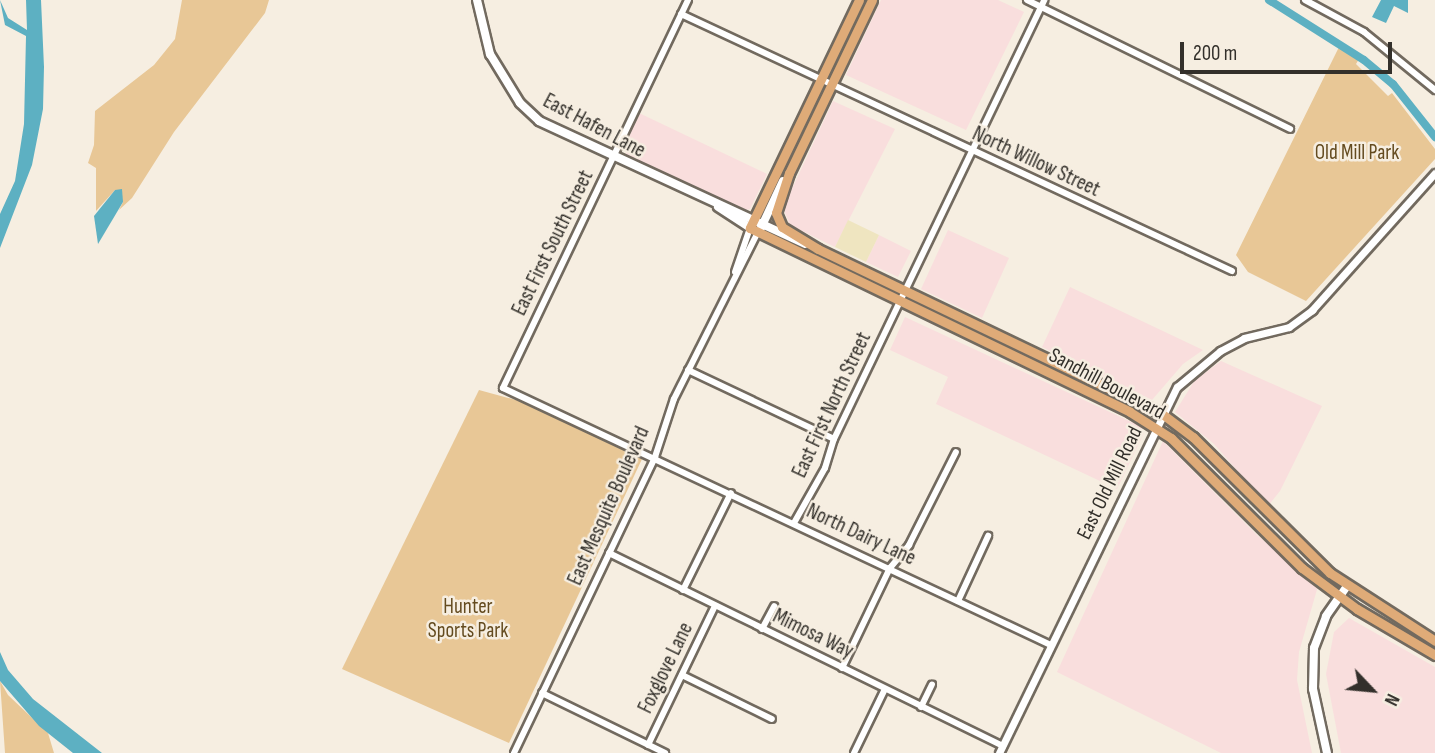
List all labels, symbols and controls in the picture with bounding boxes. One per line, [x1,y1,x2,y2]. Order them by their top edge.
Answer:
scale bar [1183,28,1395,72]
text: 200 m [1193,41,1237,66]
street label: East Hafen Lane [539,89,649,163]
street label: North Willow Street [968,121,1104,203]
park label: Old Mill Park [1315,140,1399,166]
street label: East First South Street [507,166,599,320]
street label: East First North Street [787,328,877,482]
street label: Sandhill Boulevard [1044,343,1170,425]
street label: East Old Mill Road [1072,422,1148,544]
street label: East Mesquite Boulevard [563,423,655,589]
street label: North Dairy Lane [802,499,920,571]
park label: Hunter Sports Park [428,594,508,644]
street label: Mimosa Way [769,604,857,664]
street label: Foxglove Lane [633,618,699,718]
north arrow [1337,655,1407,725]
text: N [1379,690,1404,709]

